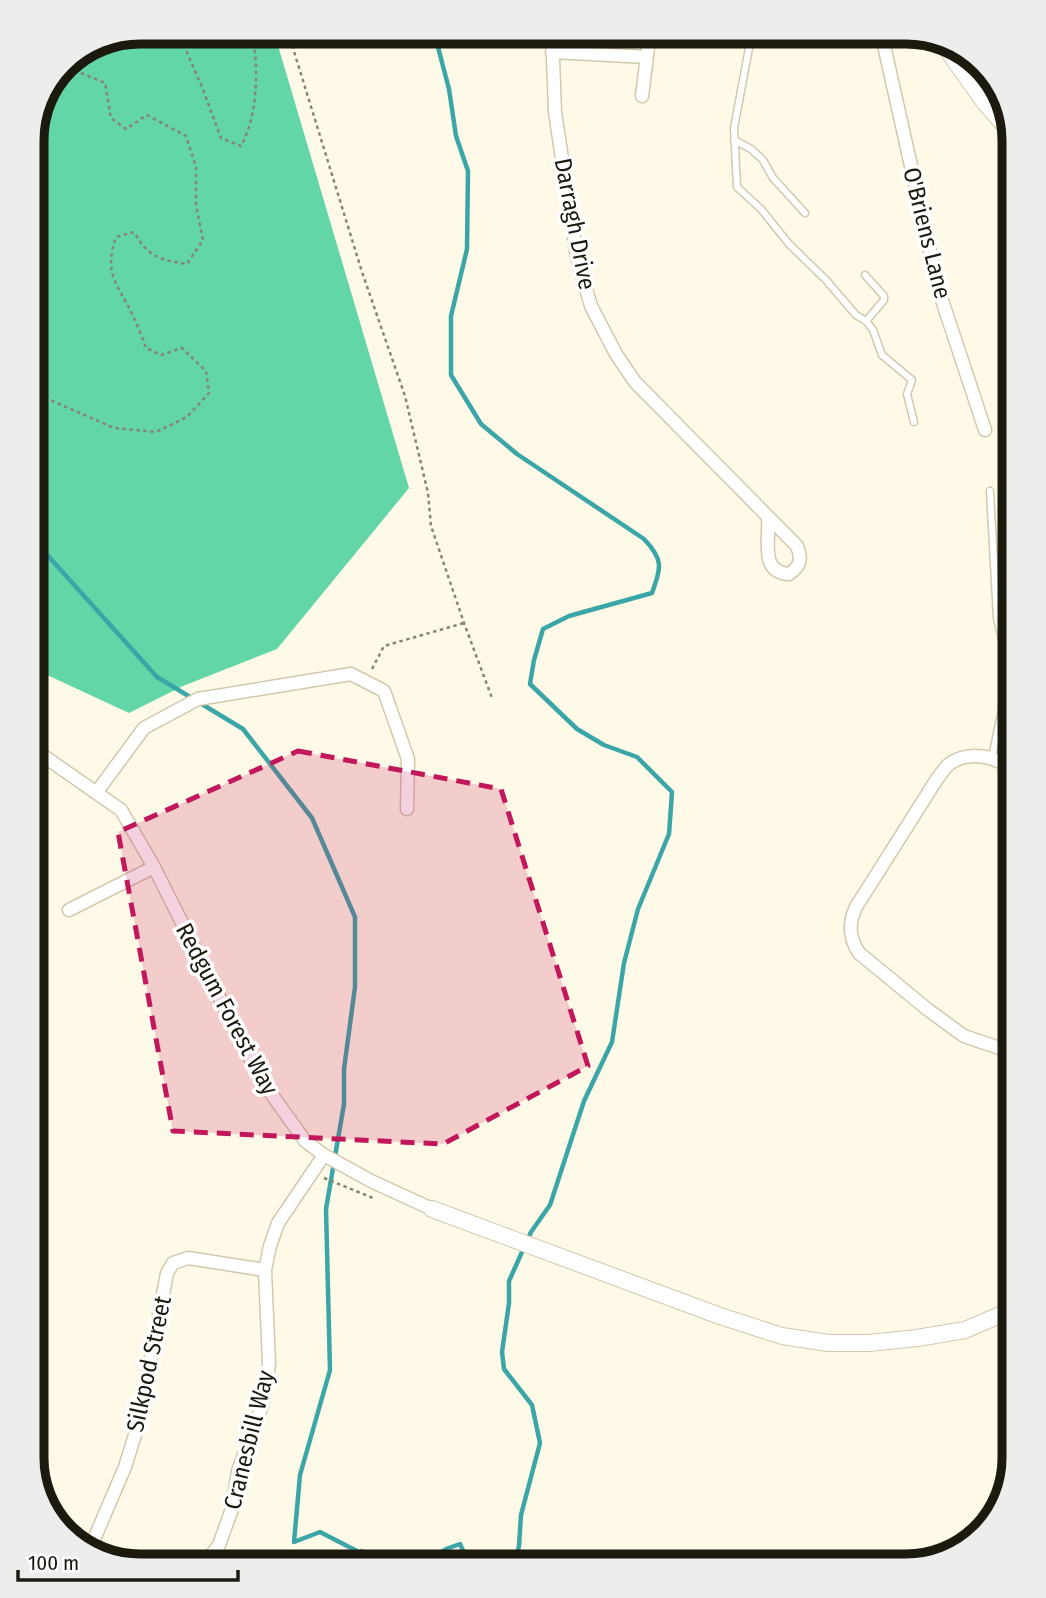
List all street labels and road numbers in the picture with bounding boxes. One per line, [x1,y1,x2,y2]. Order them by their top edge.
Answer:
street label: Darragh Drive [549,156,601,292]
street label: O'Briens Lane [897,164,957,302]
street label: Redgum Forest Way [170,919,284,1100]
street label: Silkpod Street [121,1293,177,1435]
street label: Cranesbill Way [218,1367,280,1513]

